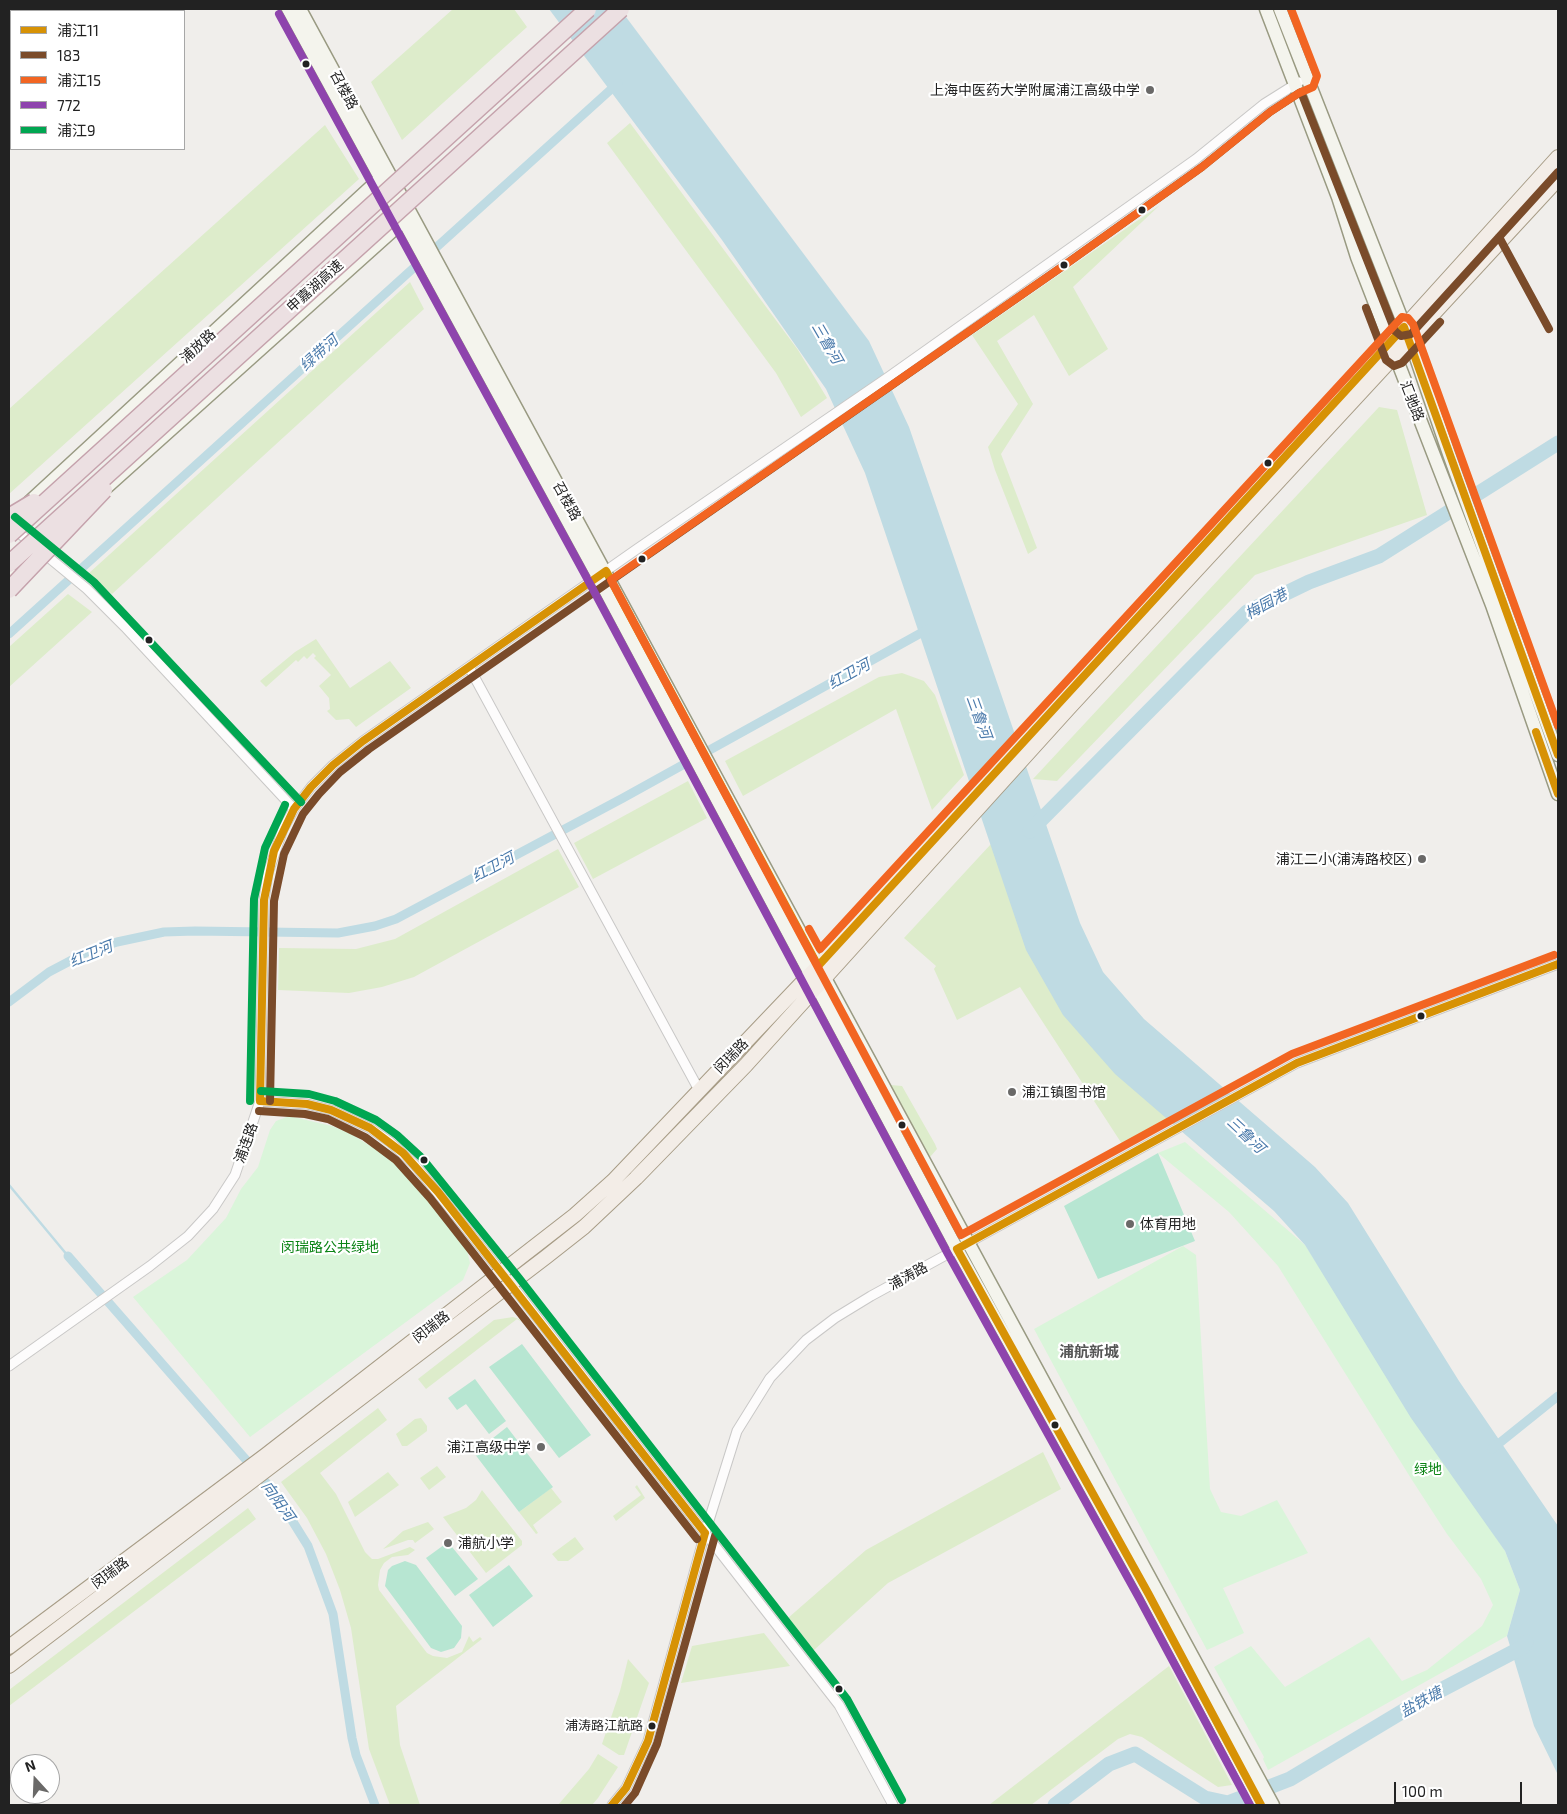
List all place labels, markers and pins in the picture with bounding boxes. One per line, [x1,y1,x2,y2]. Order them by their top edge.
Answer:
unlabelled marker [301,59,311,69]
place label: 上海中医药大学附属浦江高级中学 [930,82,1140,98]
marker: 上海中医药大学附属浦江高级中学 [1144,84,1156,96]
unlabelled marker [1137,205,1147,215]
unlabelled marker [1059,260,1069,270]
unlabelled marker [1263,458,1273,468]
unlabelled marker [637,554,647,564]
unlabelled marker [144,635,154,645]
place label: 浦江二小(浦涛路校区) [1276,851,1412,867]
marker: 浦江二小(浦涛路校区) [1416,853,1428,865]
unlabelled marker [1416,1011,1426,1021]
place label: 浦江镇图书馆 [1022,1084,1106,1100]
marker: 浦江镇图书馆 [1006,1086,1018,1098]
unlabelled marker [897,1120,907,1130]
unlabelled marker [419,1155,429,1165]
place label: 体育用地 [1140,1216,1196,1232]
marker: 体育用地 [1124,1218,1136,1230]
unlabelled marker [1050,1420,1060,1430]
place label: 浦江高级中学 [447,1439,531,1455]
marker: 浦江高级中学 [535,1441,547,1453]
place label: 浦航小学 [458,1535,514,1551]
marker: 浦航小学 [442,1537,454,1549]
unlabelled marker [834,1684,844,1694]
place label: 浦涛路江航路 [565,1718,643,1734]
marker: 浦涛路江航路 [647,1721,657,1731]

